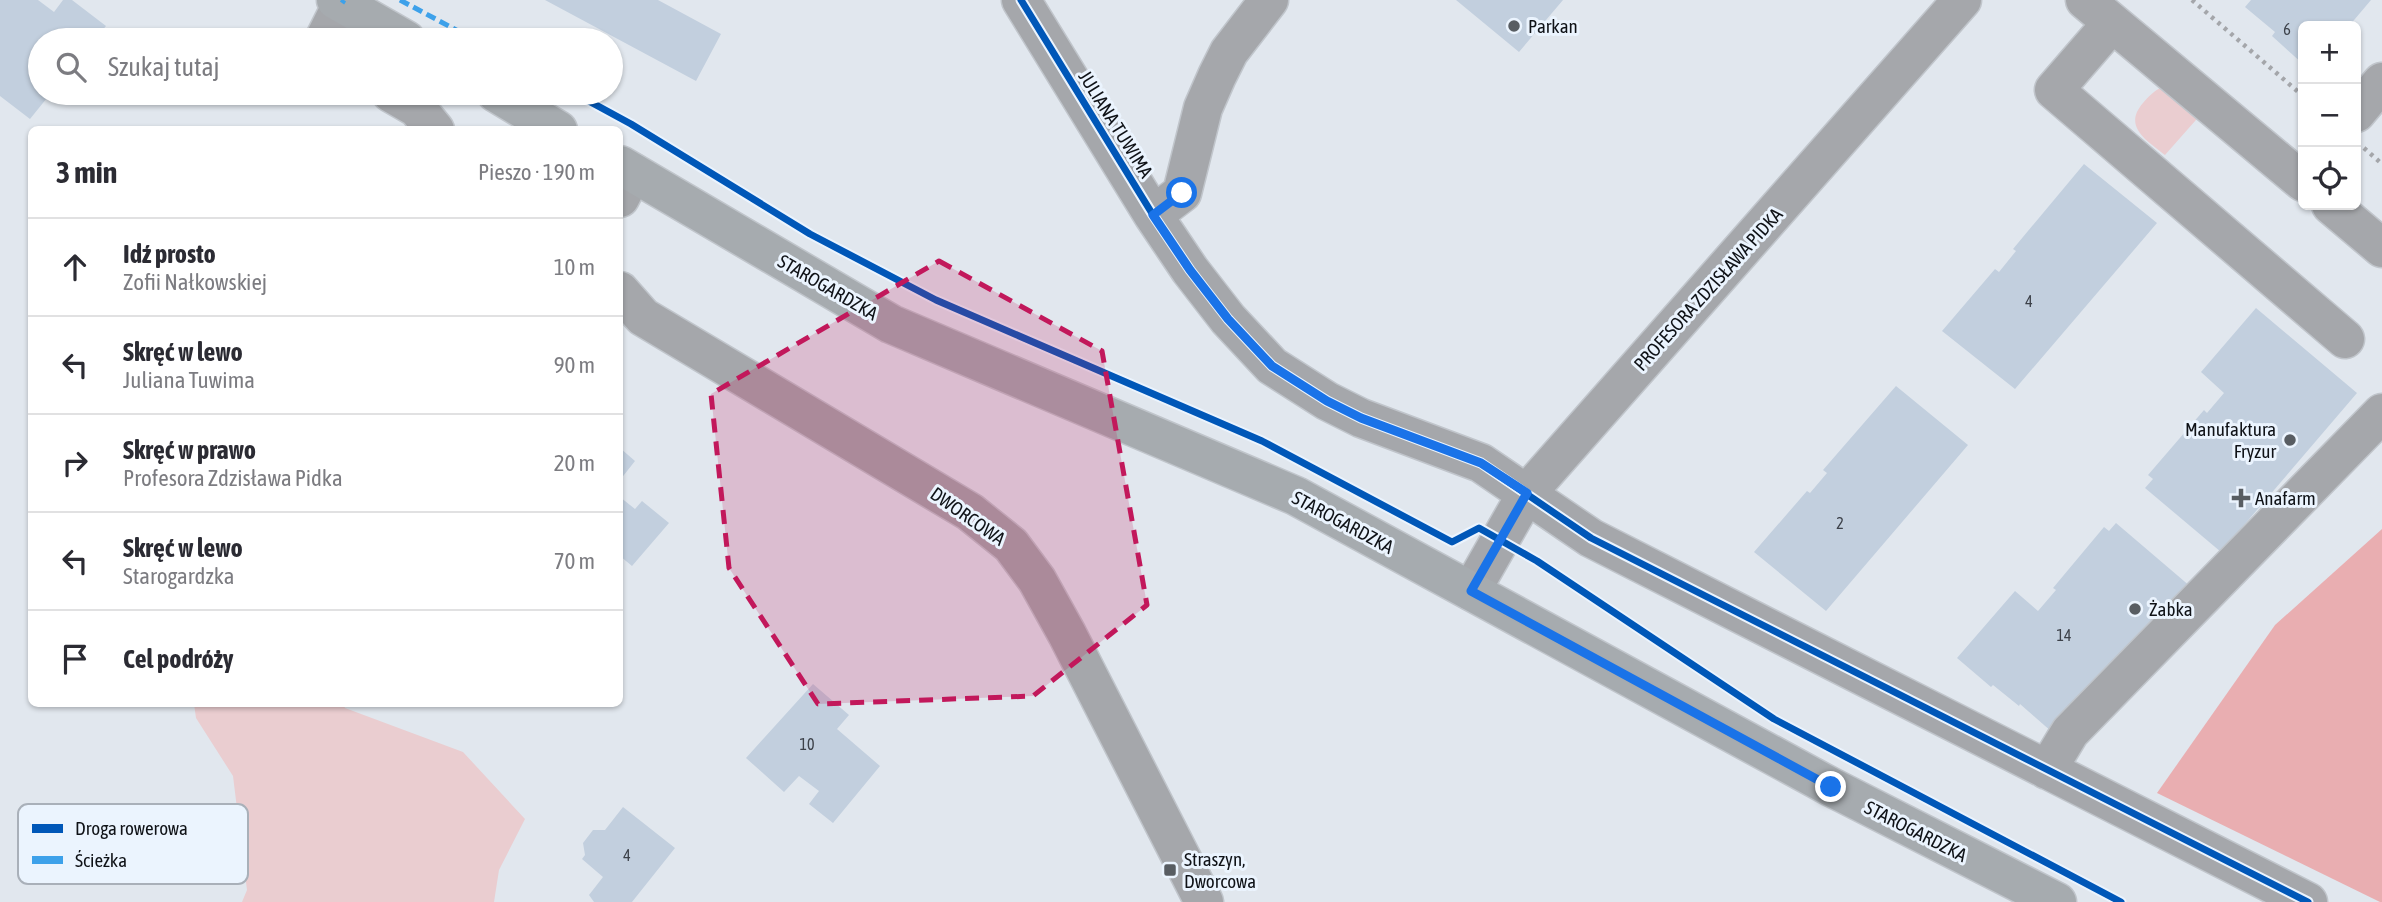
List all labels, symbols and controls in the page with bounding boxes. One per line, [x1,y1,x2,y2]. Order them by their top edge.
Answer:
place label: Parkan [1528,15,1578,37]
marker: Parkan [1506,18,1522,34]
house number: 6 [2283,20,2291,38]
map controls [2298,21,2361,210]
button: + [2298,21,2361,84]
search box [28,28,623,105]
icon: search [52,48,90,86]
text: Szukaj tutaj [108,52,220,82]
street label: JULIANA TUWIMA [1074,66,1158,182]
button: − [2298,84,2361,147]
button: locate [2298,147,2361,210]
text: 3 min [56,155,117,189]
text: Pieszo · 190 m [478,159,595,185]
route start [1166,177,1197,208]
street label: PROFESORA ZDZISŁAWA PIDKA [1629,203,1787,375]
text: Idź prosto [123,239,216,269]
icon: ahead [56,248,94,286]
street label: STAROGARDZKA [774,250,882,325]
text: 10 m [554,254,595,280]
text: Zofii Nałkowskiej [123,269,267,295]
house number: 4 [2025,292,2033,310]
text: Skręć w lewo [123,337,243,367]
icon: left [56,346,94,384]
text: 90 m [554,352,595,378]
text: Juliana Tuwima [123,367,255,393]
place label: Manufaktura Fryzur [2185,418,2276,462]
marker: Manufaktura Fryzur [2282,432,2298,448]
text: Skręć w prawo [123,435,256,465]
icon: right [56,444,94,482]
text: 20 m [554,450,595,476]
text: Profesora Zdzisława Pidka [123,465,343,491]
street label: DWORCOWA [926,482,1010,550]
street label: STAROGARDZKA [1289,486,1398,558]
place label: Anafarm [2255,487,2316,509]
marker: Anafarm [2233,490,2249,506]
house number: 2 [1836,514,1844,532]
text: Skręć w lewo [123,533,243,563]
icon: left [56,542,94,580]
text: 70 m [554,548,595,574]
text: Starogardzka [123,563,234,589]
place label: Żabka [2149,598,2193,620]
marker: Żabka [2127,601,2143,617]
house number: 14 [2056,626,2072,644]
icon: arrive [56,640,94,678]
text: Cel podróży [123,644,234,674]
house number: 10 [799,735,815,753]
route end [1815,771,1846,802]
street label: STAROGARDZKA [1861,796,1971,866]
legend [18,804,248,884]
text: Droga rowerowa [75,817,188,839]
house number: 4 [623,846,631,864]
place label: Straszyn, Dworcowa [1184,848,1256,892]
text: Ścieżka [75,849,127,871]
marker: Straszyn, Dworcowa [1162,862,1178,878]

